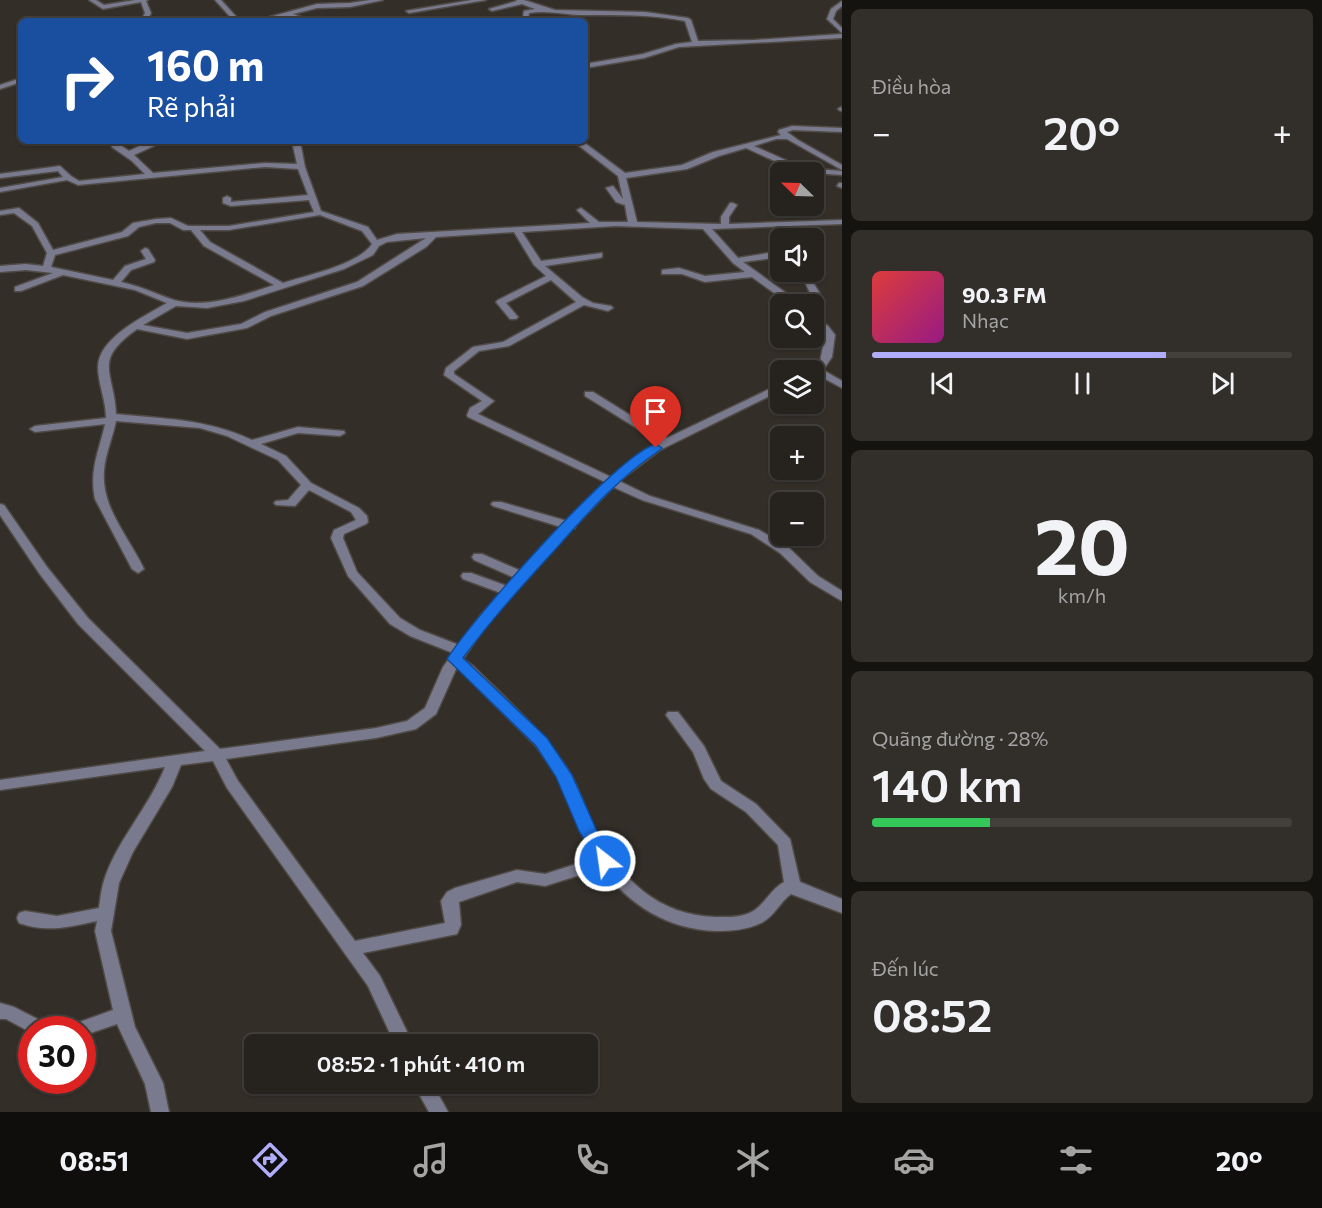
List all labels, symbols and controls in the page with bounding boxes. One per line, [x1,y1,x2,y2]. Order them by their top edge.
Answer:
text: 160 m [147,38,265,90]
icon: right [48,42,126,120]
text: Điều hòa [872,74,951,98]
text: Rẽ phải [147,90,236,123]
text: 20° [1043,104,1120,159]
text: − [872,111,891,152]
text: + [1273,111,1292,152]
north arrow [770,162,824,216]
map controls [770,162,824,546]
button: sound [770,228,824,282]
text: 90.3 FM [962,281,1047,308]
button: search [770,294,824,348]
text: Nhạc [962,308,1009,332]
button: layers [770,360,824,414]
icon: previous [926,367,959,400]
icon: pause [1066,367,1099,400]
icon: next [1206,367,1239,400]
pin [630,386,681,448]
icon: arrive [639,395,672,428]
button: + [770,426,824,480]
button: − [770,492,824,546]
text: 20 [1034,496,1130,591]
text: km/h [1058,583,1106,607]
text: Quãng đường · 28% [872,726,1048,750]
text: 140 km [872,756,1022,811]
position arrow [573,829,637,893]
text: Đến lúc [872,956,939,980]
text: 08:52 [872,986,992,1041]
speed limit sign: 30 [18,1016,96,1094]
text: 08:52 · 1 phút · 410 m [317,1050,525,1077]
icon: directions [249,1139,291,1181]
icon: music [410,1139,452,1181]
icon: phone [571,1139,613,1181]
icon: climate [732,1139,774,1181]
icon: car [893,1139,935,1181]
icon: filters [1055,1139,1097,1181]
text: 08:51 [60,1144,129,1177]
text: 20° [1216,1144,1262,1177]

